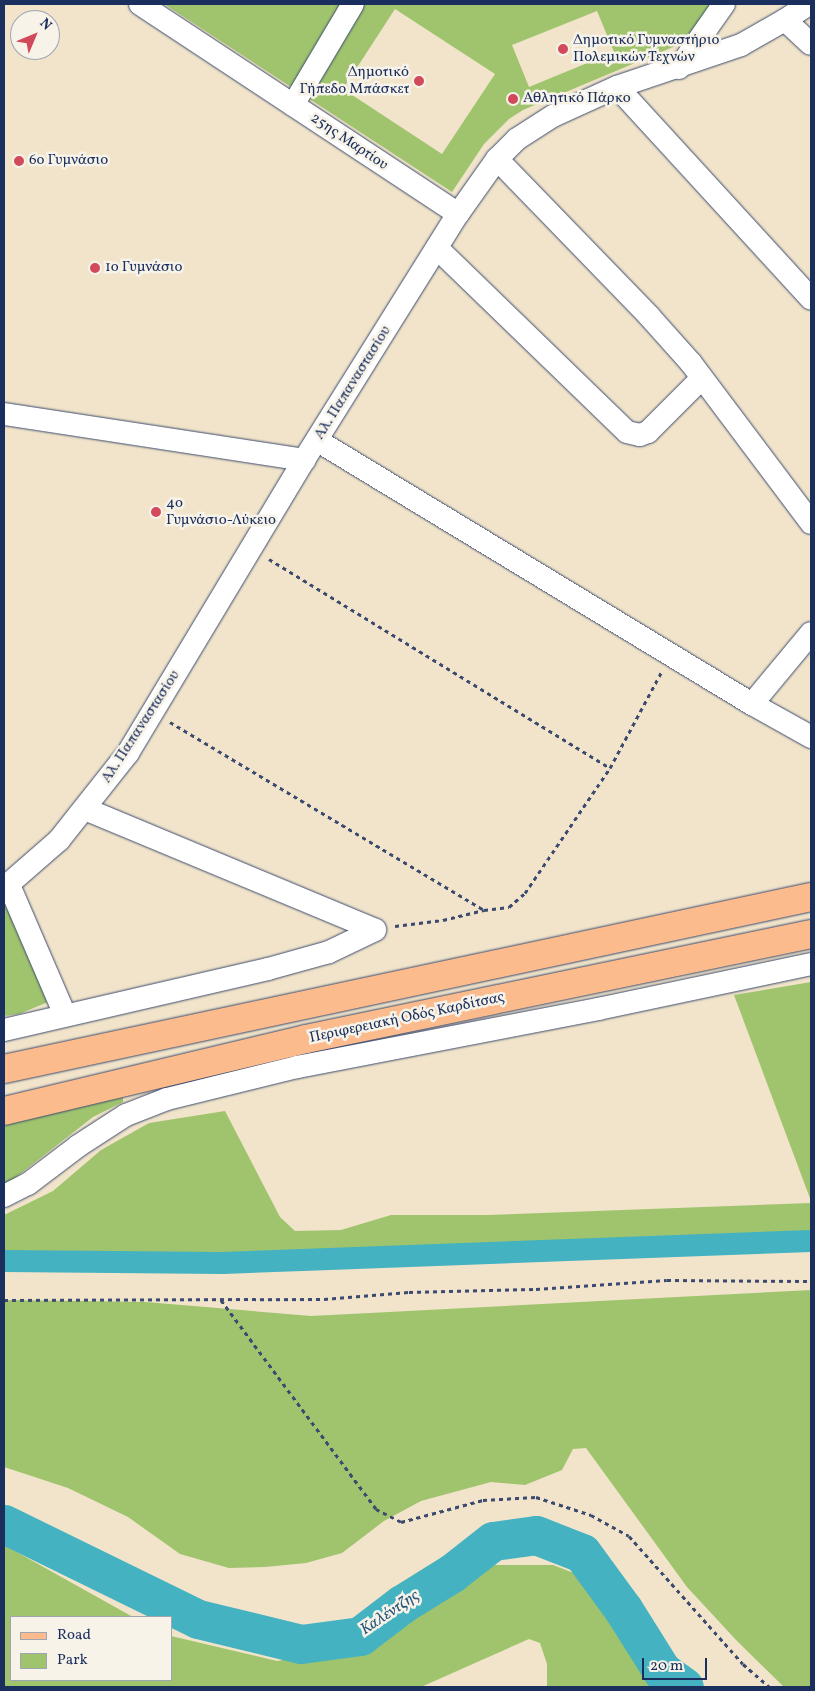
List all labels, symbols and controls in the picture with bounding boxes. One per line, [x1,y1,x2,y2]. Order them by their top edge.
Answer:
north arrow [10,10,60,60]
text: N [35,14,56,35]
place label: Δημοτικό Γυμναστήριο Πολεμικών Τεχνών [573,31,720,66]
marker: Δημοτικό Γυμναστήριο Πολεμικών Τεχνών [557,43,569,55]
place label: Δημοτικό Γήπεδο Μπάσκετ [299,63,409,98]
marker: Δημοτικό Γήπεδο Μπάσκετ [413,75,425,87]
place label: Αθλητικό Πάρκο [523,90,631,108]
marker: Αθλητικό Πάρκο [507,93,519,105]
street label: 25ης Μαρτίου [307,110,391,174]
place label: 6ο Γυμνάσιο [29,152,108,170]
marker: 6ο Γυμνάσιο [13,155,25,167]
place label: 1ο Γυμνάσιο [105,259,182,277]
marker: 1ο Γυμνάσιο [89,262,101,274]
street label: Αλ. Παπαναστασίου [311,323,395,443]
place label: 4ο Γυμνάσιο-Λύκειο [166,494,276,529]
marker: 4ο Γυμνάσιο-Λύκειο [150,506,162,518]
street label: Αλ. Παπαναστασίου [98,667,184,787]
street label: Περιφερειακή Οδός Καρδίτσας [308,989,506,1047]
water label: Καλέντζης [357,1586,423,1640]
legend [10,1616,172,1681]
text: Road [57,1625,91,1646]
scale bar [645,1648,710,1680]
text: Park [57,1650,88,1671]
text: 20 m [650,1656,683,1677]

